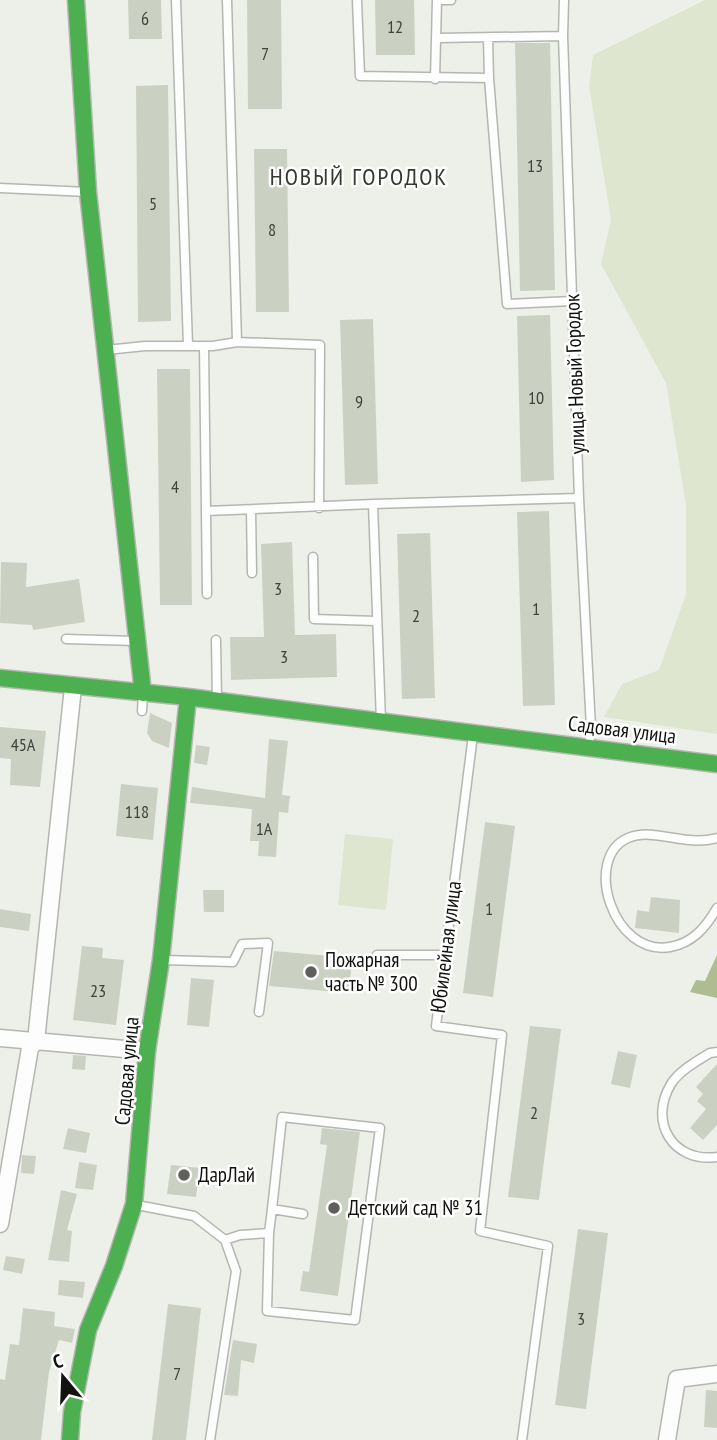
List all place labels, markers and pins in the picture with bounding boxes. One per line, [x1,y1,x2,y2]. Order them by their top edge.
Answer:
place label: Пожарная часть № 300 [325,946,418,997]
marker: Пожарная часть № 300 [303,964,319,980]
place label: ДарЛай [198,1161,255,1188]
marker: ДарЛай [176,1167,192,1183]
place label: Детский сад № 31 [348,1194,483,1221]
marker: Детский сад № 31 [326,1200,342,1216]

